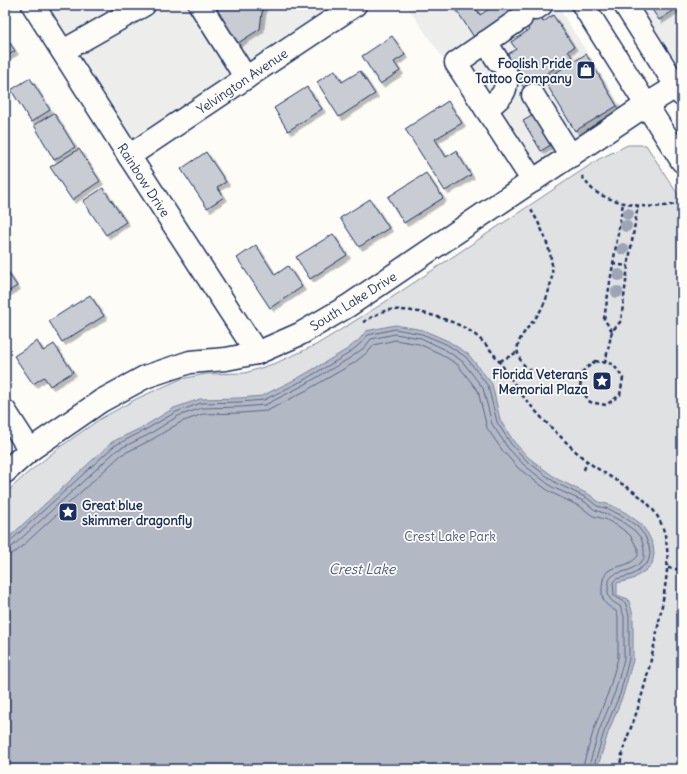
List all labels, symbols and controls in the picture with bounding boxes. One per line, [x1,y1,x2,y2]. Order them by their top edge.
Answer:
street label: Yelvington Avenue [194,45,291,118]
place label: Foolish Pride Tattoo Company [475,55,572,87]
shop icon: Foolish Pride Tattoo Company [575,59,597,81]
street label: Rainbow Drive [113,140,174,220]
street label: South Lake Drive [307,268,400,335]
place label: Florida Veterans Memorial Plaza [492,366,589,398]
place icon: Florida Veterans Memorial Plaza [591,370,613,392]
place label: Great blue skimmer dragonfly [82,497,192,529]
place icon: Great blue skimmer dragonfly [57,501,79,523]
park label: Crest Lake Park [404,528,496,545]
water label: Crest Lake [329,560,397,578]

